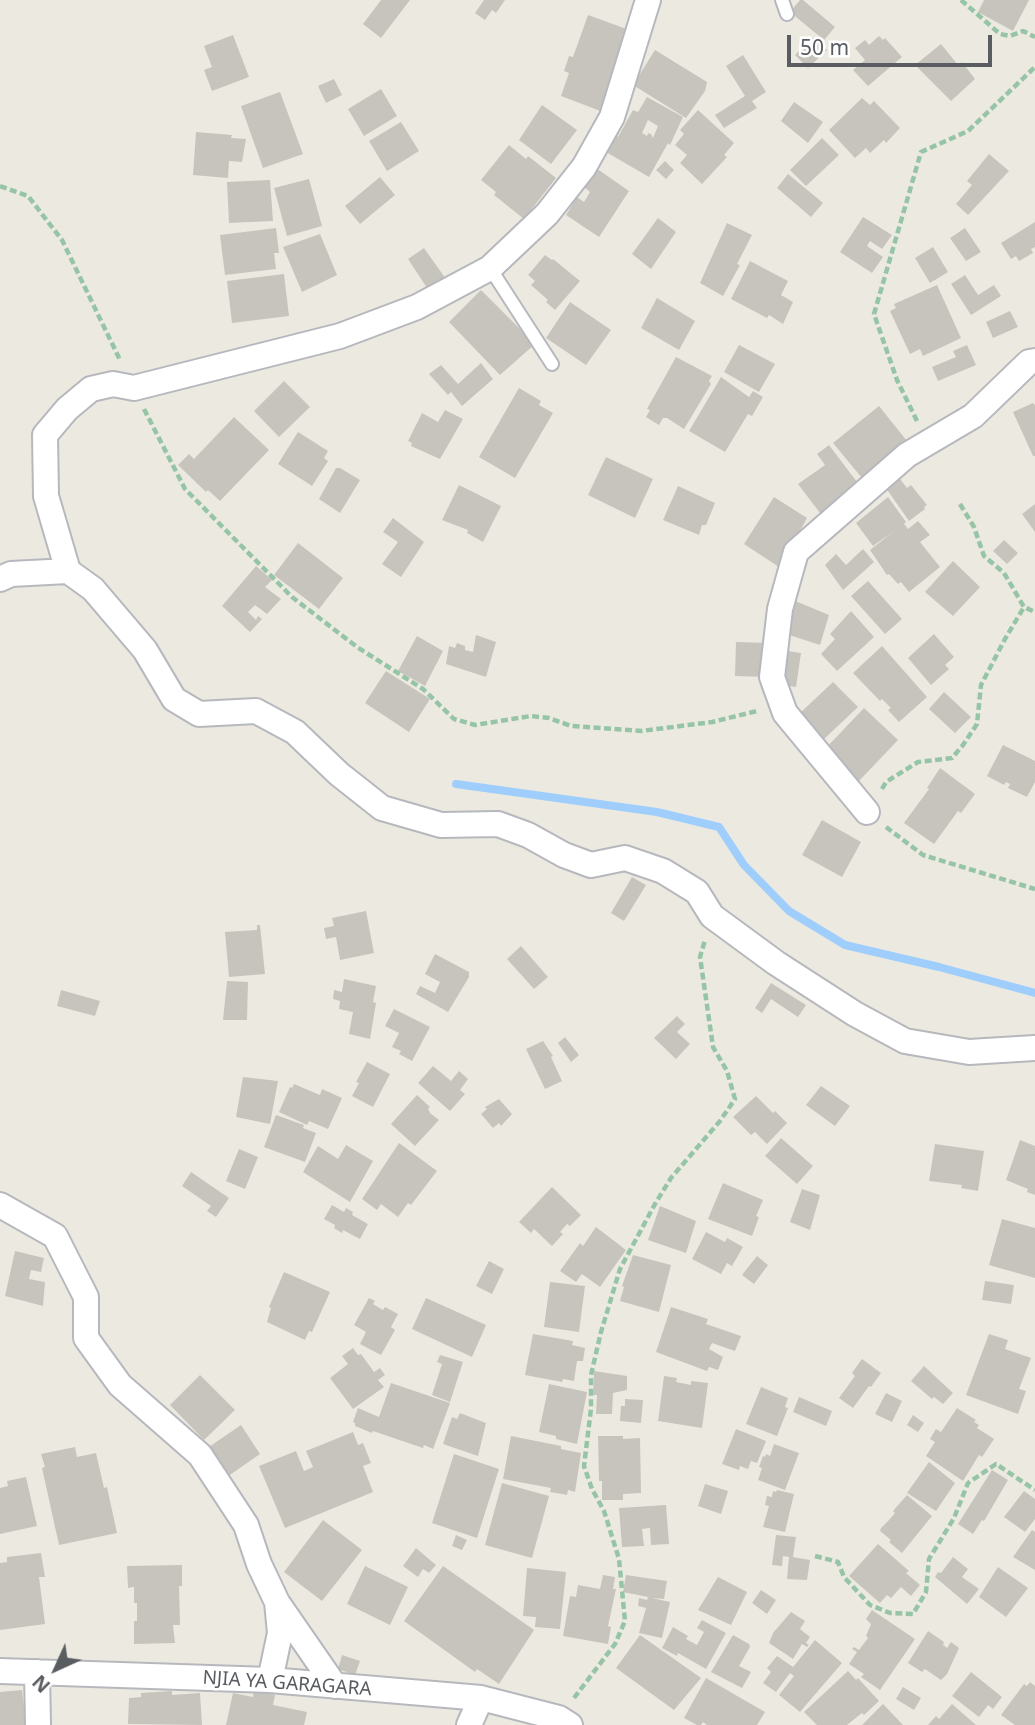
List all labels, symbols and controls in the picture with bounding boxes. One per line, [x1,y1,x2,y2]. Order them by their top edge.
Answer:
scale bar [790,21,995,65]
text: 50 m [800,33,849,61]
north arrow [21,1634,91,1704]
street label: NJIA YA GARAGARA [202,1667,372,1701]
text: N [27,1669,56,1699]

